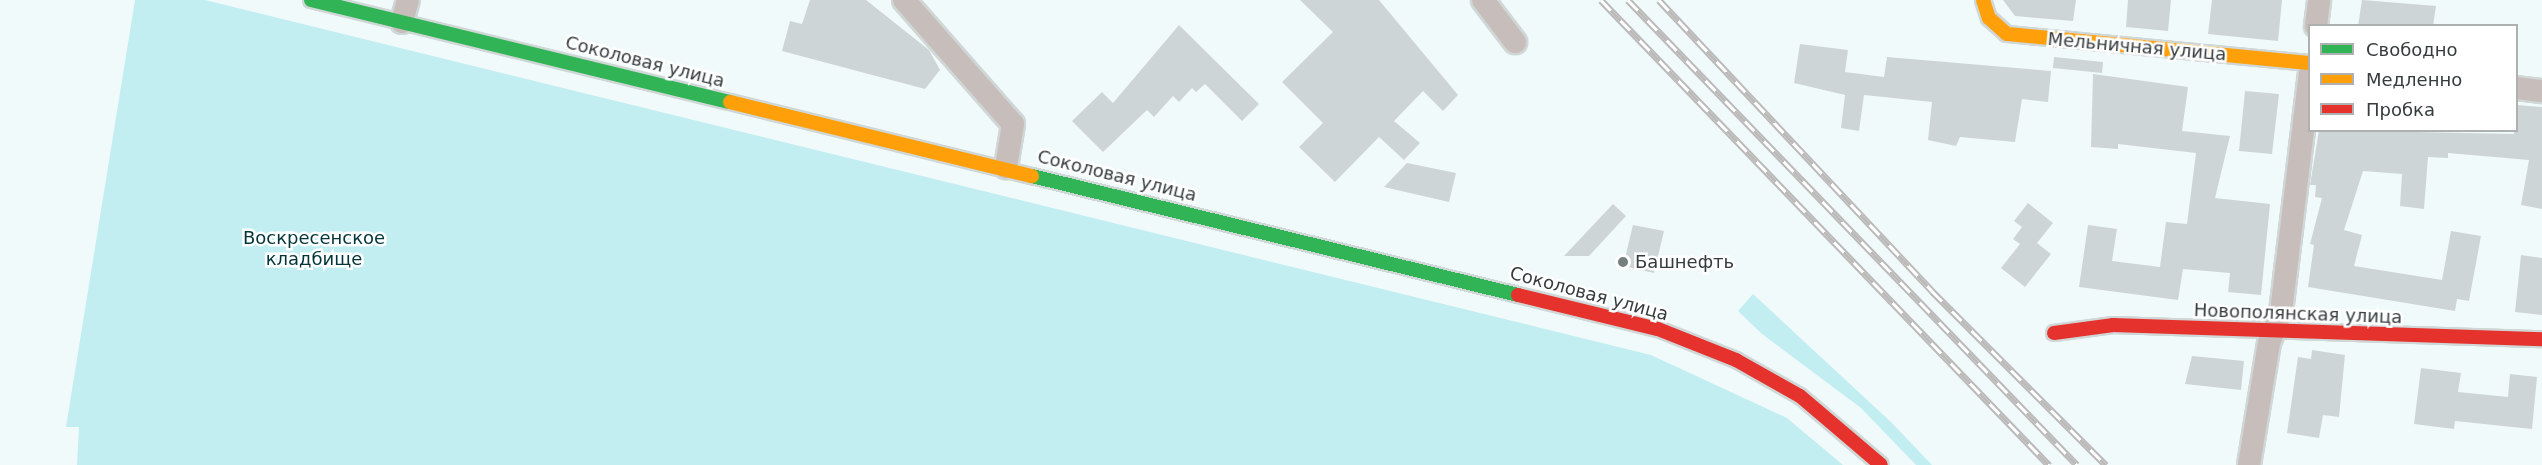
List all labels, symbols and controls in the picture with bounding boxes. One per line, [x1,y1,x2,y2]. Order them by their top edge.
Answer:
legend [2308,24,2518,132]
street label: Мельничная улица [2047,28,2227,66]
street label: Соколовая улица [563,32,727,92]
text: Свободно [2366,39,2458,60]
text: Медленно [2366,69,2462,90]
text: Пробка [2366,99,2435,120]
street label: Соколовая улица [1035,146,1199,206]
park label: Воскресенское кладбище [243,228,385,270]
place label: Башнефть [1635,251,1734,273]
marker: Башнефть [1616,255,1630,269]
street label: Соколовая улица [1507,262,1671,326]
street label: Новополянская улица [2193,300,2403,328]

